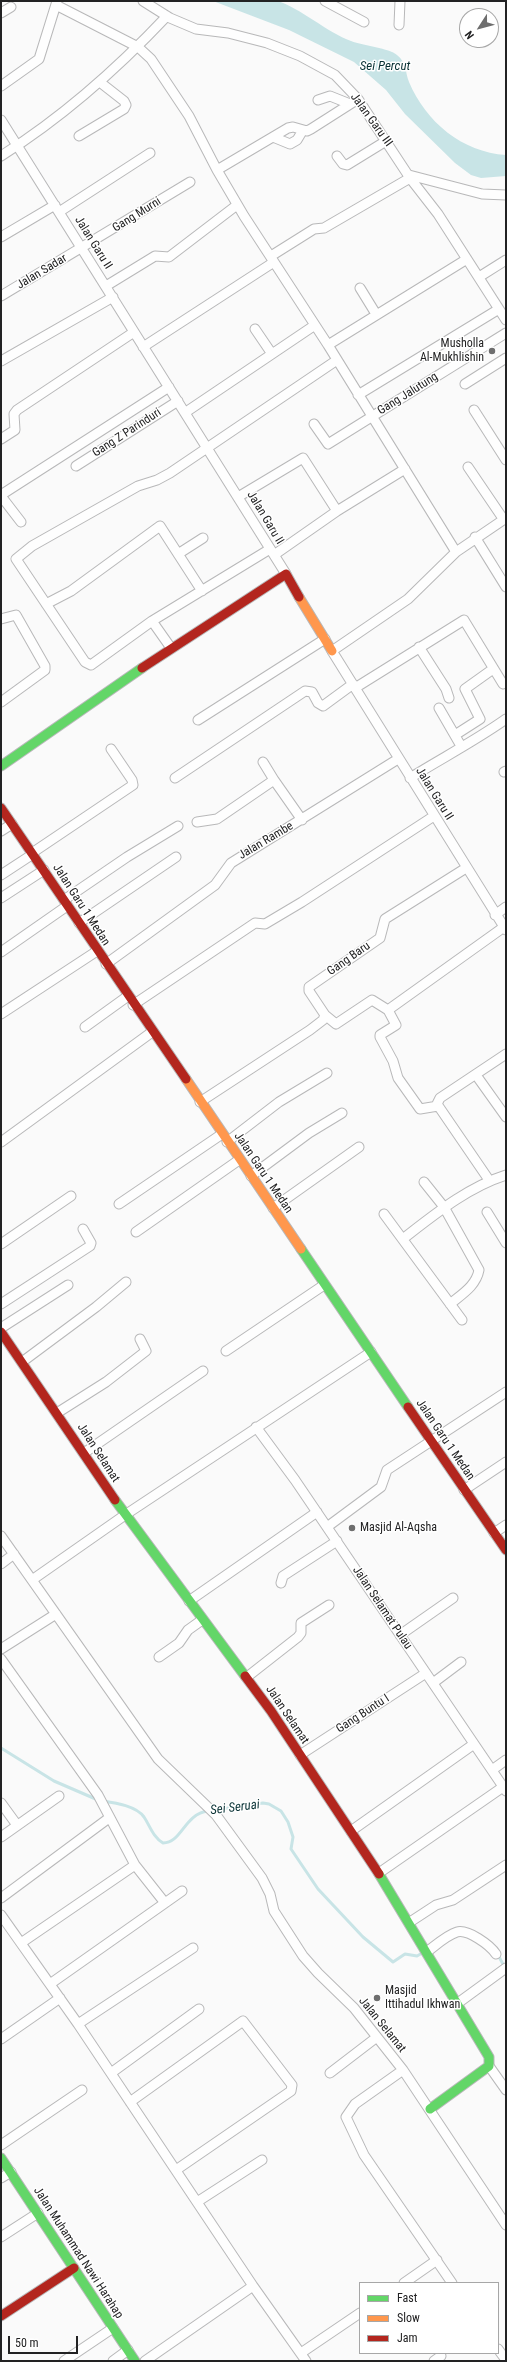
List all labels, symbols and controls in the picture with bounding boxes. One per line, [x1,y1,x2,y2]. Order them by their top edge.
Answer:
north arrow [459,8,499,48]
text: N [462,28,477,41]
water label: Sei Percut [360,59,410,75]
street label: Jalan Garu III [347,90,395,150]
street label: Gang Murni [110,194,164,236]
street label: Jalan Garu II [71,214,115,272]
street label: Jalan Sadar [14,251,70,293]
place label: Musholla Al-Mukhlishin [420,337,484,365]
marker: Musholla Al-Mukhlishin [487,346,497,356]
street label: Gang Jalutung [375,370,441,418]
street label: Gang Z Parinduri [90,405,164,461]
street label: Jalan Garu II [243,489,287,547]
street label: Jalan Garu II [412,765,456,823]
street label: Jalan Rambe [236,819,296,863]
street label: Jalan Garu 1 Medan [49,861,113,949]
street label: Gang Baru [325,939,373,979]
street label: Jalan Garu 1 Medan [231,1130,295,1216]
street label: Jalan Garu 1 Medan [413,1397,477,1483]
street label: Jalan Selamat [74,1421,122,1485]
place label: Masjid Al-Aqsha [360,1521,437,1535]
marker: Masjid Al-Aqsha [347,1523,357,1533]
street label: Jalan Selamat Pulau [349,1564,415,1652]
street label: Jalan Selamat [262,1683,312,1747]
street label: Gang Buntu I [334,1691,392,1737]
water label: Sei Seruai [209,1797,261,1819]
place label: Masjid Ittihadul Ikhwan [385,1984,460,2012]
marker: Masjid Ittihadul Ikhwan [372,1993,382,2003]
street label: Jalan Selamat [355,1994,409,2056]
street label: Jalan Muhammad Nawi Harahap [30,2185,126,2321]
legend [359,2282,499,2354]
text: Fast [397,2291,417,2305]
text: Slow [397,2311,420,2325]
scale bar [10,2328,80,2354]
text: Jam [397,2331,418,2345]
text: 50 m [15,2336,39,2350]

